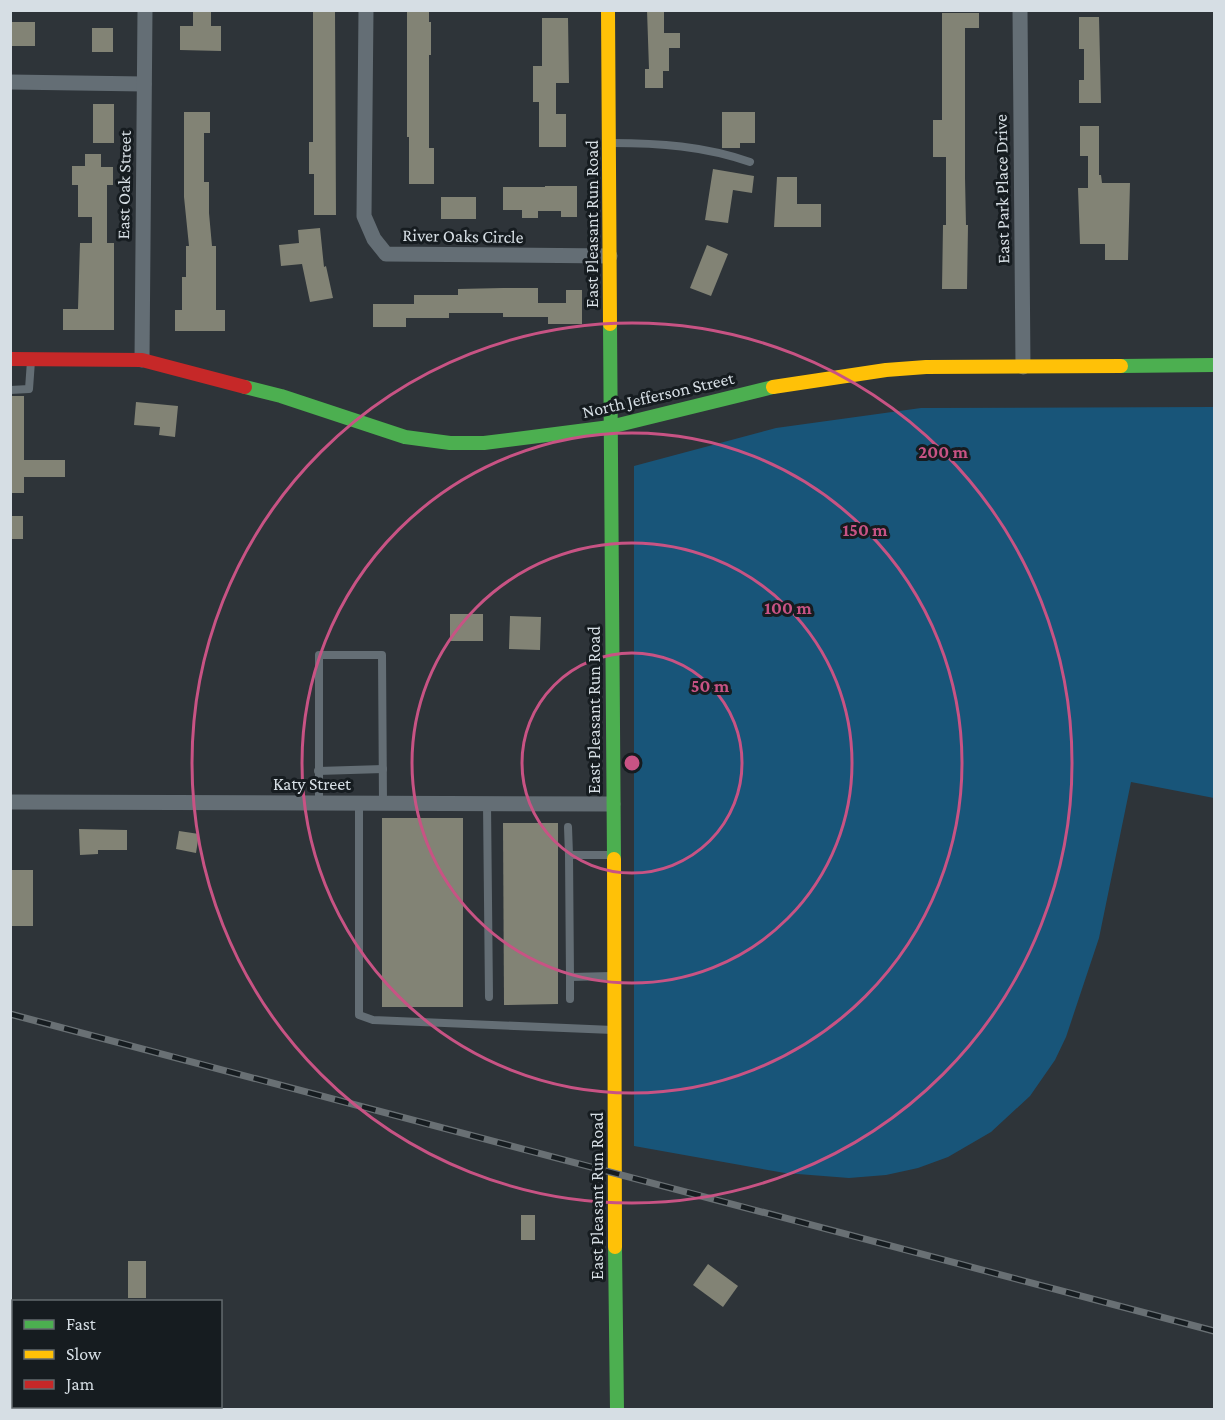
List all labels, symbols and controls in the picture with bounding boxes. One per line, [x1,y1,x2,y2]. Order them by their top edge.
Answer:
street label: East Park Place Drive [991,114,1013,264]
street label: East Oak Street [113,129,135,240]
street label: East Pleasant Run Road [582,140,602,308]
street label: River Oaks Circle [402,225,524,247]
street label: North Jefferson Street [580,368,737,422]
text: 200 m [918,442,969,462]
text: 150 m [842,520,888,540]
text: 100 m [764,598,812,618]
street label: East Pleasant Run Road [584,626,604,794]
text: 50 m [691,676,730,696]
centre of rings [622,753,642,773]
street label: Katy Street [273,774,352,794]
street label: East Pleasant Run Road [587,1112,607,1280]
legend [12,1300,222,1408]
text: Fast [66,1314,97,1334]
text: Slow [66,1344,102,1364]
text: Jam [64,1374,95,1394]

